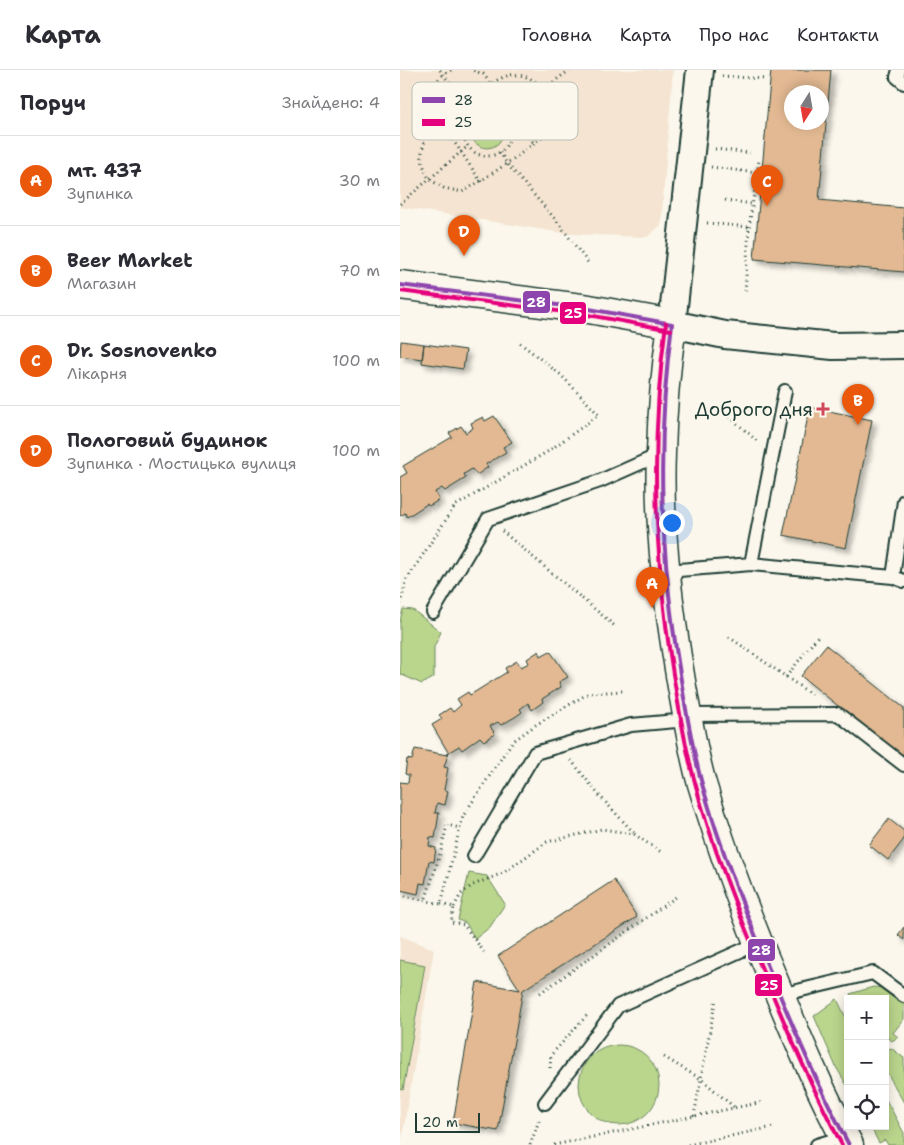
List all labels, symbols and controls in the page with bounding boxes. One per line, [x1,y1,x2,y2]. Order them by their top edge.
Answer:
text: Карта [25,19,101,51]
text: Головна [521,23,592,47]
text: Карта [620,23,671,47]
text: Про нас [699,23,769,47]
text: Контакти [797,23,879,47]
legend [412,82,578,140]
north arrow [784,85,829,130]
text: Поруч [20,89,86,117]
text: 28 [454,91,473,109]
text: Знайдено: 4 [282,92,380,113]
text: 25 [454,113,472,131]
text: мт. 437 [67,158,142,183]
pin: C [751,165,783,206]
text: A [30,170,42,191]
text: 30 m [339,170,380,191]
text: Зупинка [67,183,133,204]
pin: D [448,215,480,256]
text: Beer Market [67,248,192,273]
text: B [31,260,41,281]
text: 70 m [339,260,380,281]
text: Магазин [67,273,136,294]
line badge: 28 [522,290,551,314]
text: 28 [526,293,546,311]
line badge: 25 [559,301,587,325]
text: 25 [564,304,582,322]
text: Dr. Sosnovenko [67,338,217,363]
text: C [31,350,41,371]
text: 100 m [332,350,380,371]
text: Лікарня [67,363,127,384]
pin: B [842,384,874,425]
place label: Доброго дня [695,397,813,422]
marker: Доброго дня [817,403,829,415]
text: Пологовий будинок [67,428,267,453]
text: D [30,440,42,461]
text: 100 m [332,440,380,461]
text: Зупинка · Мостицька вулиця [67,453,297,474]
your location [659,510,685,536]
pin: A [636,567,668,608]
line badge: 28 [747,938,776,962]
text: 28 [751,941,771,959]
line badge: 25 [754,973,783,997]
text: 25 [760,976,778,994]
map controls [844,995,889,1130]
button: + [844,995,889,1040]
button: − [844,1040,889,1085]
button: locate [844,1085,889,1130]
scale bar [415,1110,480,1133]
text: 20 m [422,1113,458,1131]

